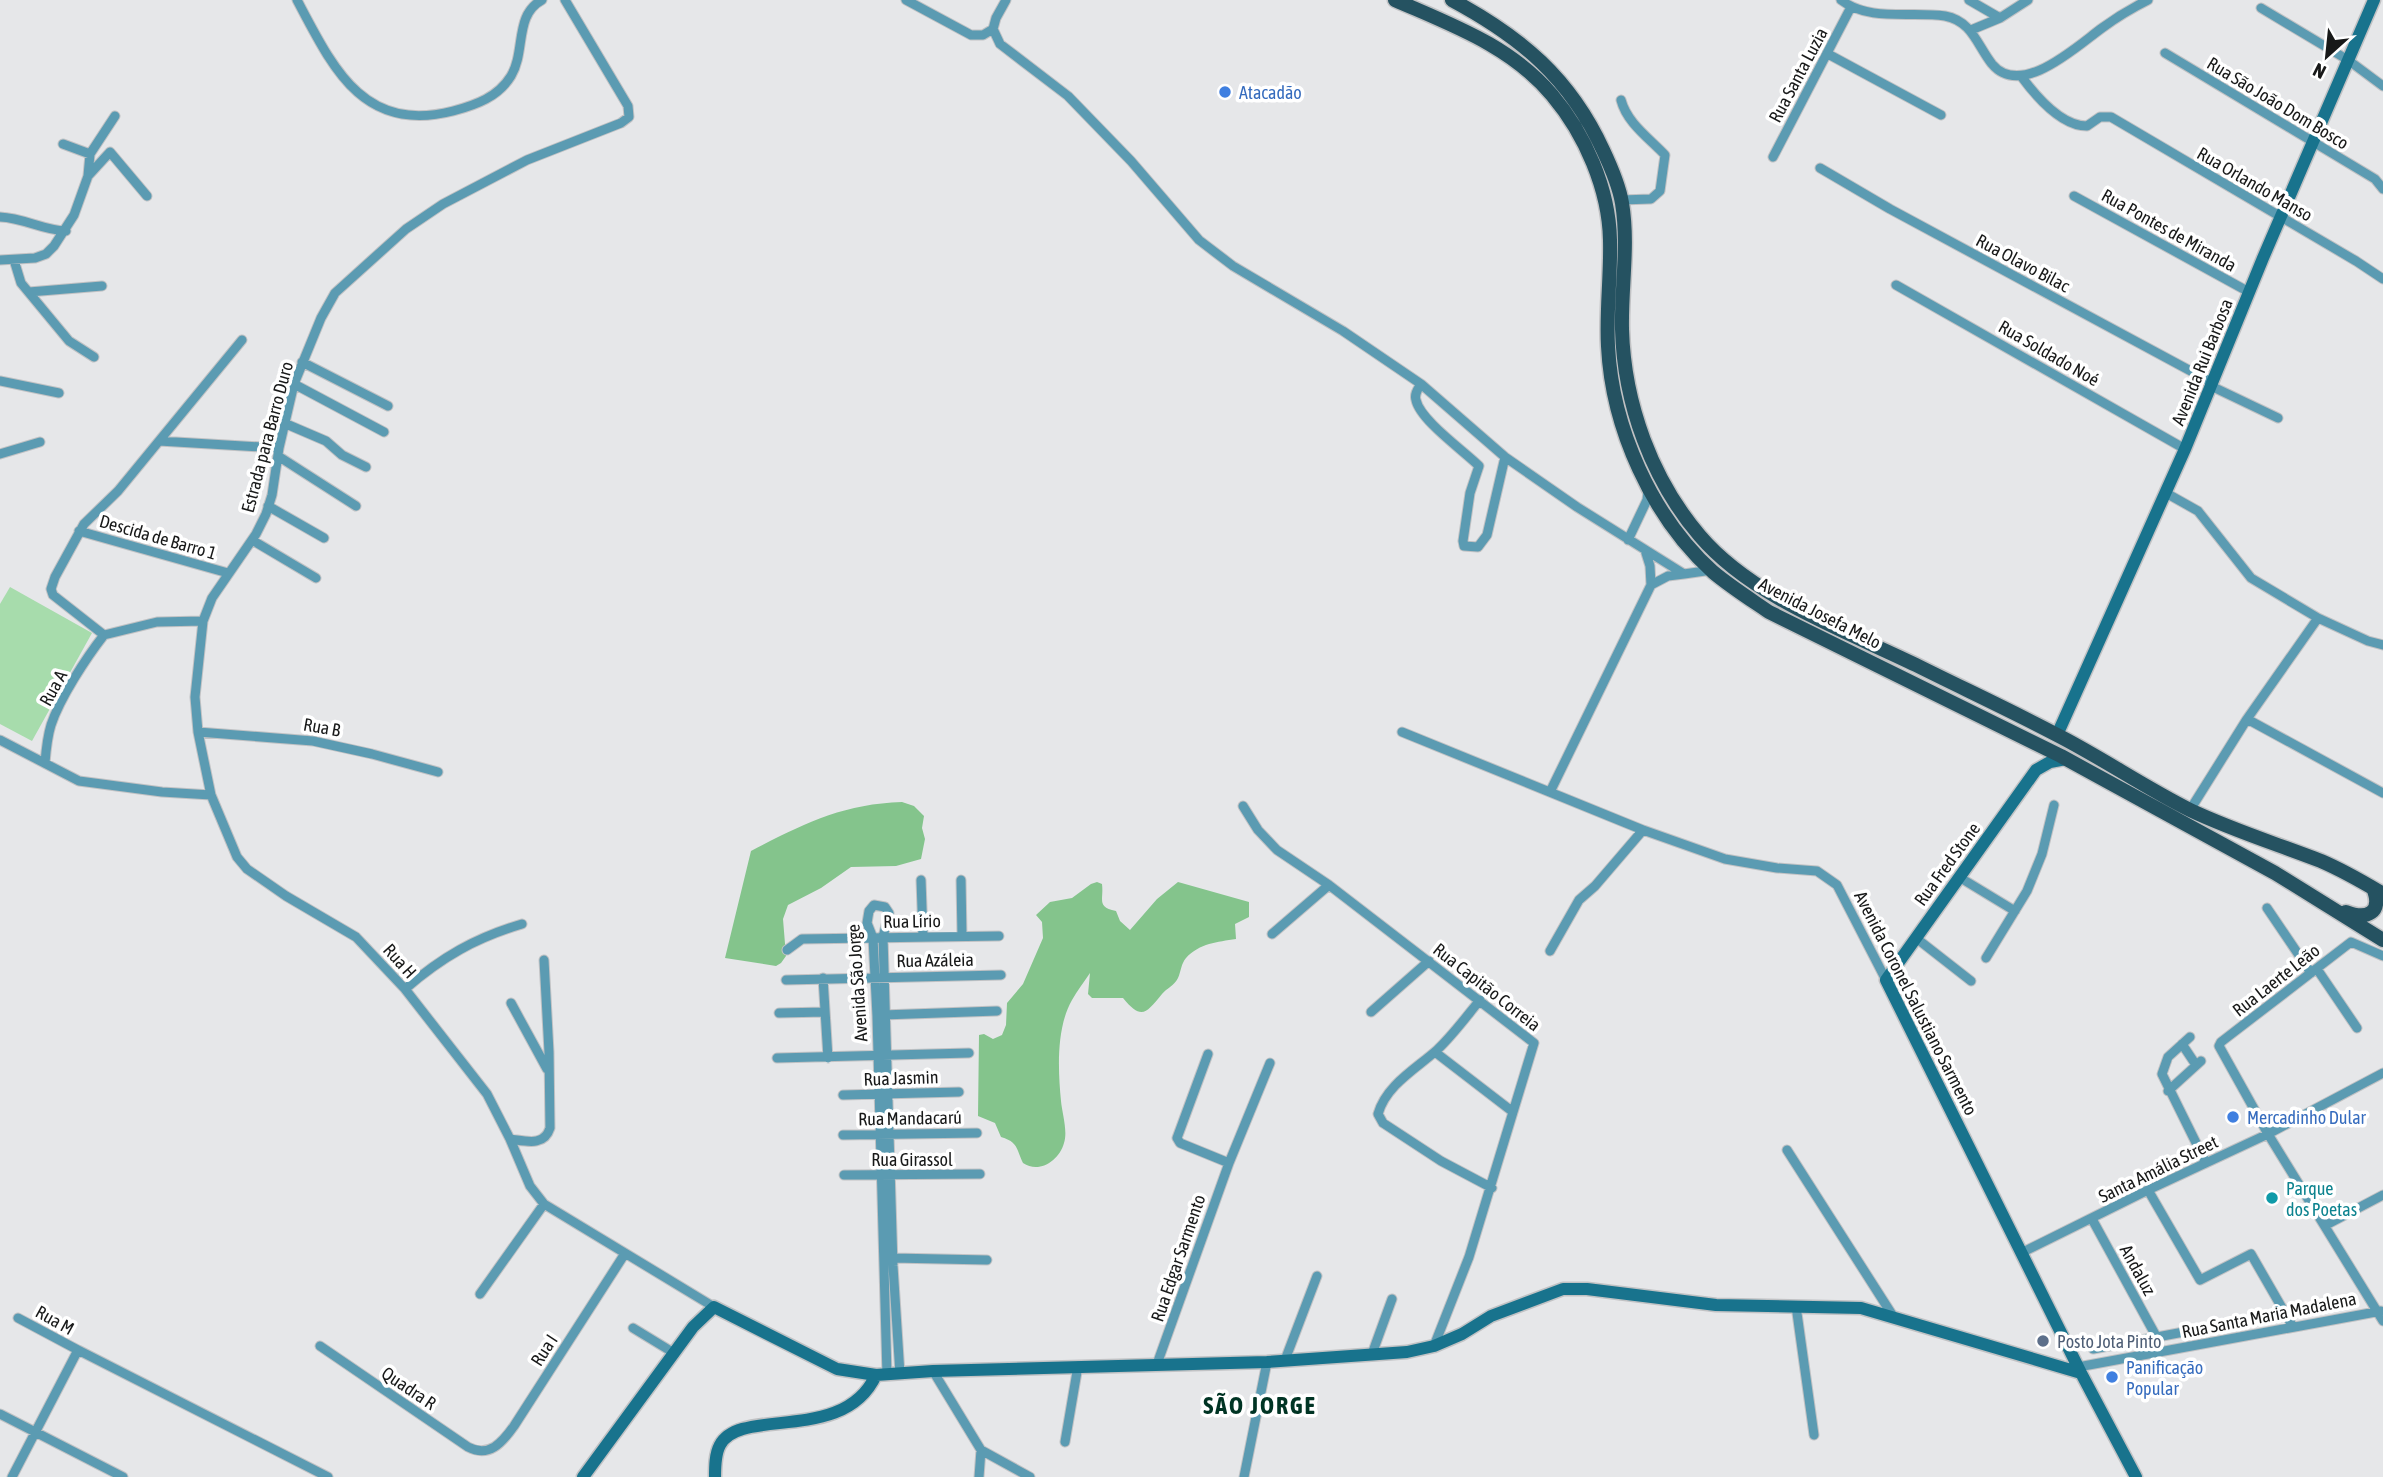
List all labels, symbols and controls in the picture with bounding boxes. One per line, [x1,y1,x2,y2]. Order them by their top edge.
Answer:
north arrow [2292,21,2362,91]
street label: Rua Santa Luzia [1764,24,1832,126]
street label: Rua São João Dom Bosco [2203,52,2353,154]
text: N [2309,59,2329,83]
place label: Atacadão [1239,82,1302,103]
marker: Atacadão [1217,84,1233,100]
street label: Rua Orlando Manso [2194,142,2316,226]
street label: Rua Pontes de Miranda [2098,184,2240,276]
street label: Rua Olavo Bilac [1973,230,2074,297]
street label: Avenida Rui Barbosa [2167,296,2237,428]
street label: Rua Soldado Noé [1995,316,2103,390]
street label: Estrada para Barro Duro [237,359,297,515]
street label: Descida de Barro 1 [97,510,219,564]
street label: Avenida Josefa Melo [1755,573,1885,653]
street label: Rua A [35,666,71,709]
street label: Rua B [302,713,343,741]
street label: Rua Fred Stone [1910,818,1984,910]
street label: Avenida Coronel Salustiano Sarmento [1850,887,1982,1119]
street label: Rua Lírio [883,910,941,932]
street label: Avenida São Jorge [842,923,872,1043]
street label: Rua H [379,939,421,983]
street label: Rua Capitão Correia [1429,939,1545,1035]
street label: Rua Laerte Leão [2228,939,2324,1021]
street label: Rua Azáleia [896,949,974,971]
street label: Rua Jasmin [863,1066,939,1090]
street label: Rua Mandacarú [858,1107,962,1129]
place label: Mercadinho Dular [2247,1107,2367,1128]
marker: Mercadinho Dular [2225,1109,2241,1125]
street label: Santa Amália Street [2095,1131,2221,1207]
street label: Rua Girassol [871,1149,953,1170]
place label: Parque dos Poetas [2286,1178,2357,1220]
marker: Parque dos Poetas [2264,1190,2280,1206]
street label: Rua Edgar Sarmento [1146,1192,1210,1324]
street label: Andaluz [2116,1241,2161,1299]
street label: Rua Santa Maria Madalena [2180,1288,2358,1342]
street label: Rua M [32,1301,78,1339]
street label: Rua I [526,1330,562,1370]
place label: Posto Jota Pinto [2057,1331,2161,1352]
marker: Posto Jota Pinto [2035,1333,2051,1349]
place label: Panificação Popular [2126,1357,2203,1399]
street label: Quadra R [378,1362,440,1414]
marker: Panificação Popular [2104,1369,2120,1385]
district label: SÃO JORGE [1203,1392,1317,1419]

